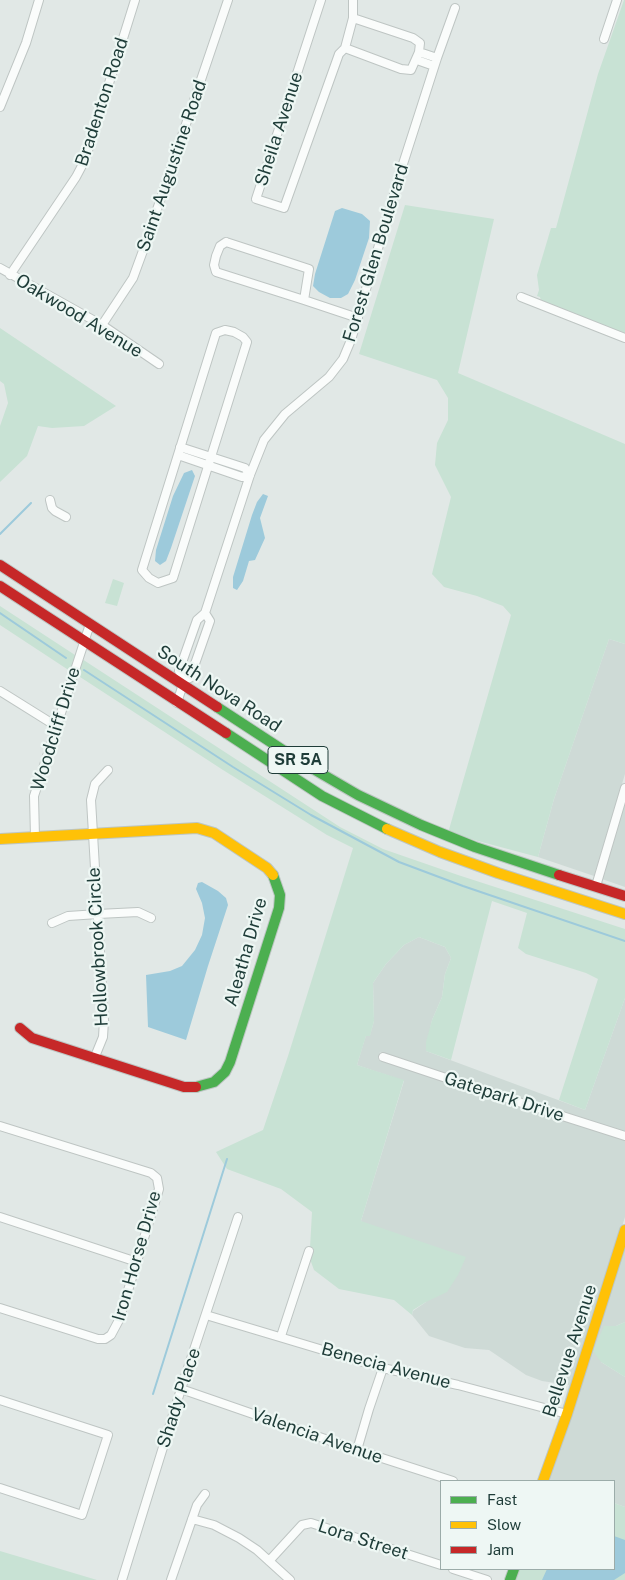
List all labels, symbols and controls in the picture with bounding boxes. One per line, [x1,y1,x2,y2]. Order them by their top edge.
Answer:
street label: Bradenton Road [71,35,133,169]
street label: Sheila Avenue [250,69,308,189]
street label: Saint Augustine Road [132,77,212,255]
street label: Forest Glen Boulevard [339,161,413,345]
street label: Oakwood Avenue [12,270,146,362]
street label: South Nova Road [153,641,285,737]
street label: Woodcliff Drive [27,665,85,793]
road number: SR 5A [268,746,328,774]
street label: Hollowbrook Circle [83,867,113,1027]
street label: Aleatha Drive [220,895,272,1009]
street label: Gatepark Drive [441,1067,567,1127]
street label: Iron Horse Drive [108,1188,166,1324]
street label: Bellevue Avenue [538,1282,602,1420]
street label: Benecia Avenue [319,1338,453,1394]
street label: Shady Place [153,1345,205,1451]
street label: Valencia Avenue [249,1403,385,1469]
legend [440,1480,615,1570]
text: Fast [487,1491,517,1508]
street label: Lora Street [315,1515,411,1565]
text: Slow [487,1516,521,1533]
text: Jam [487,1541,514,1558]

